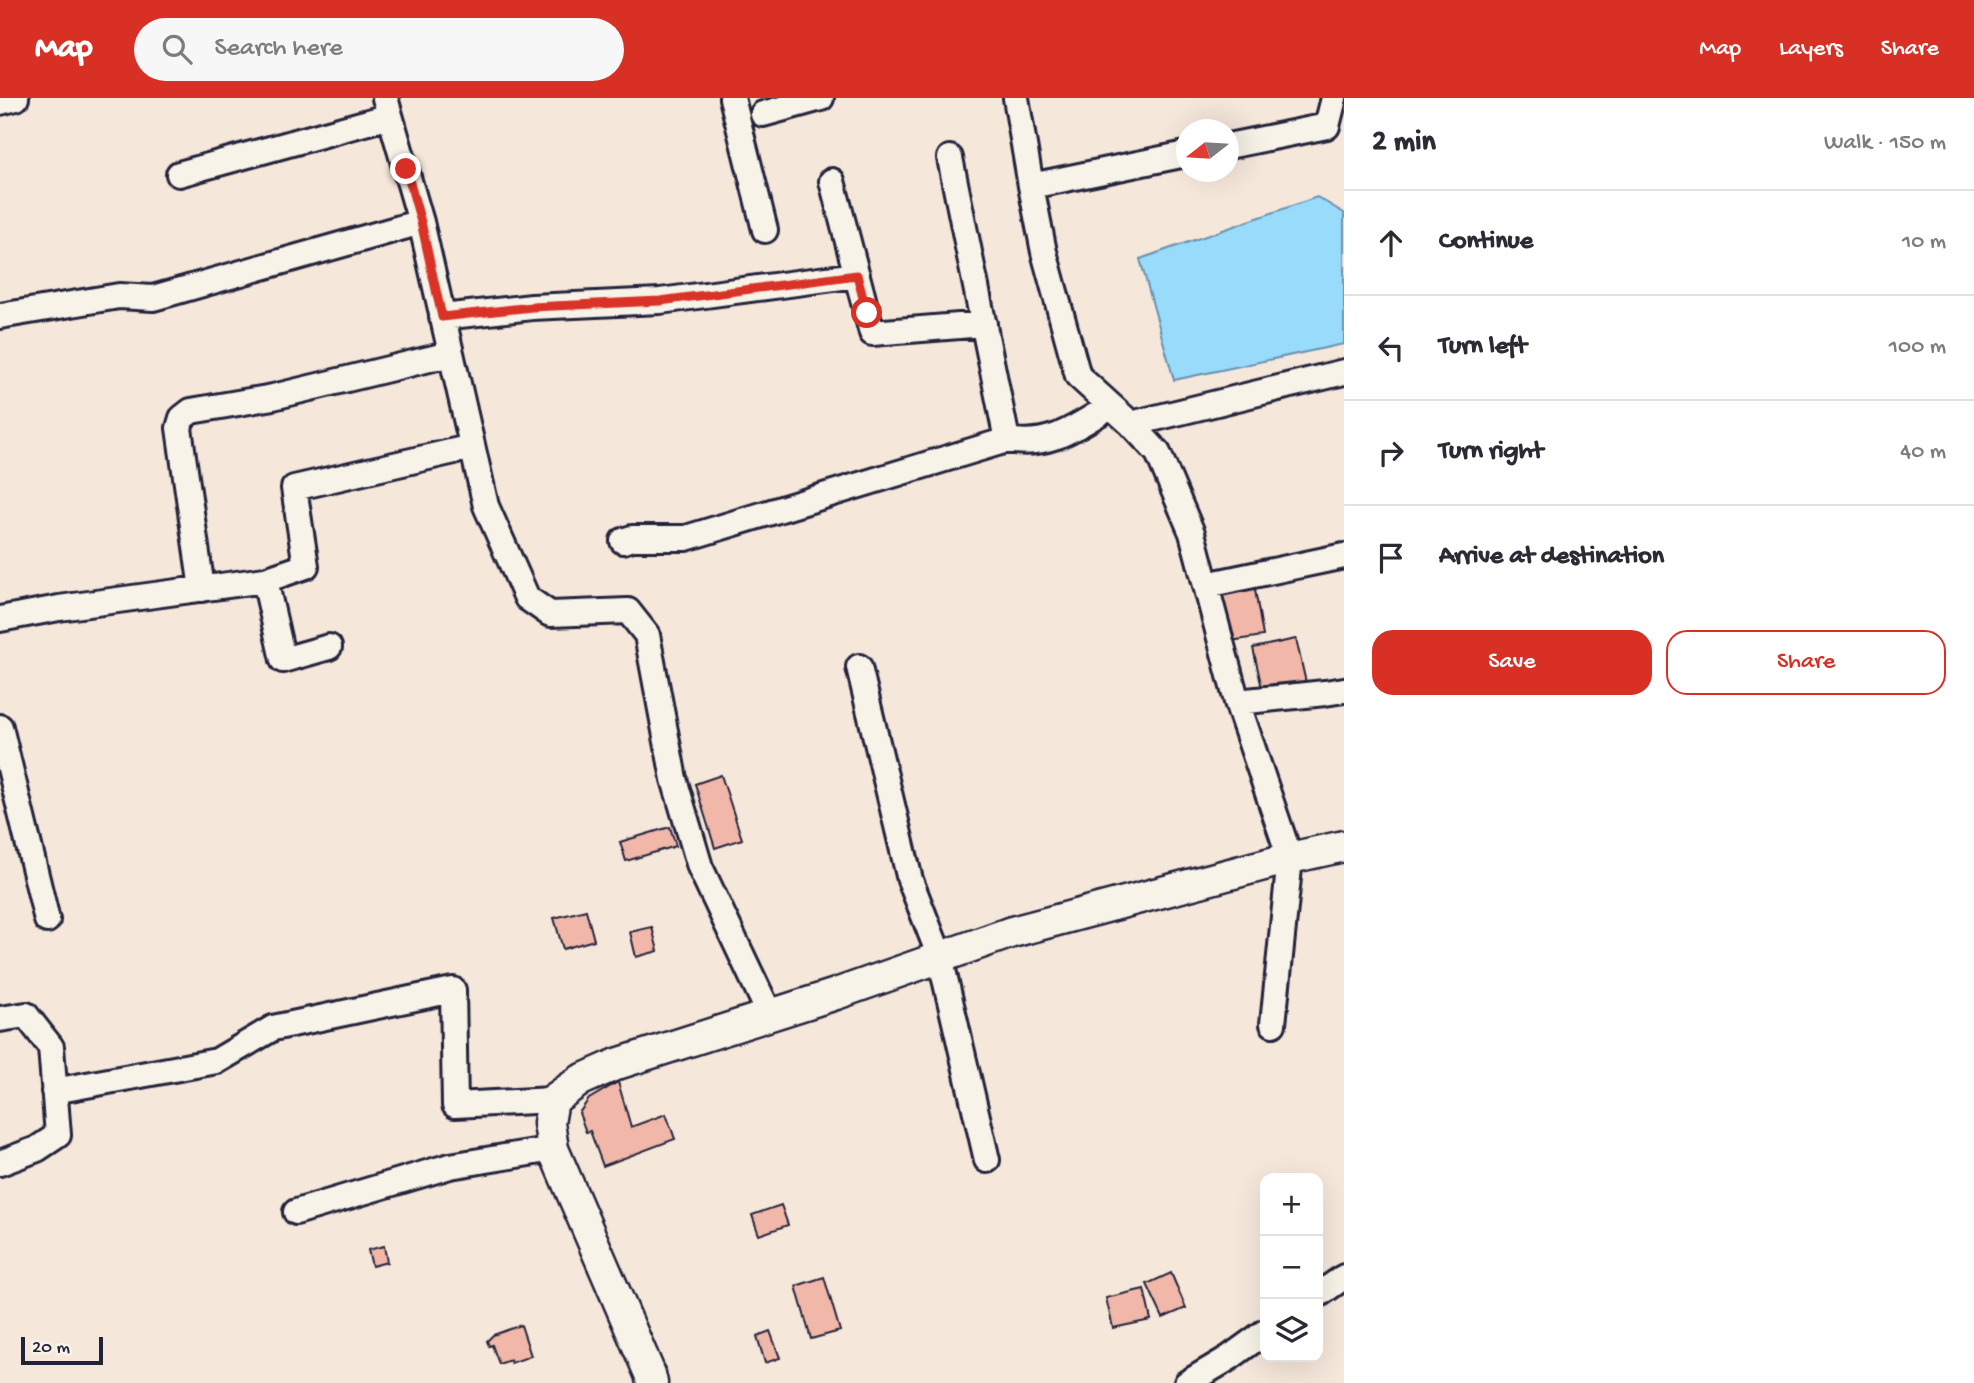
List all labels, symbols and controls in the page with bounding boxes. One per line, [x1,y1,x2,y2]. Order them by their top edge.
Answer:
search box [134,18,624,81]
text: Map [35,30,92,68]
icon: search [158,30,196,68]
text: Search here [214,34,343,65]
text: Map [1699,35,1741,64]
text: Layers [1779,35,1843,64]
text: Share [1881,35,1939,64]
north arrow [1176,119,1239,182]
text: 2 min [1372,126,1436,161]
text: Walk · 150 m [1824,130,1946,157]
route end [390,153,421,184]
icon: ahead [1372,224,1410,262]
text: Continue [1439,227,1533,258]
text: 10 m [1902,229,1946,256]
route start [851,297,882,328]
icon: left [1372,329,1410,367]
text: Turn left [1439,332,1527,363]
text: 100 m [1889,334,1946,361]
icon: right [1372,434,1410,472]
text: Turn right [1439,437,1543,468]
text: 40 m [1900,439,1946,466]
icon: arrive [1372,539,1410,577]
text: Arrive at destination [1439,542,1664,573]
button: Save [1372,630,1652,695]
button: Share [1666,630,1946,695]
map controls [1260,1173,1323,1362]
button: + [1260,1173,1323,1236]
button: − [1260,1236,1323,1299]
button: layers [1260,1299,1323,1362]
scale bar [21,1334,103,1366]
text: 20 m [32,1337,70,1360]

